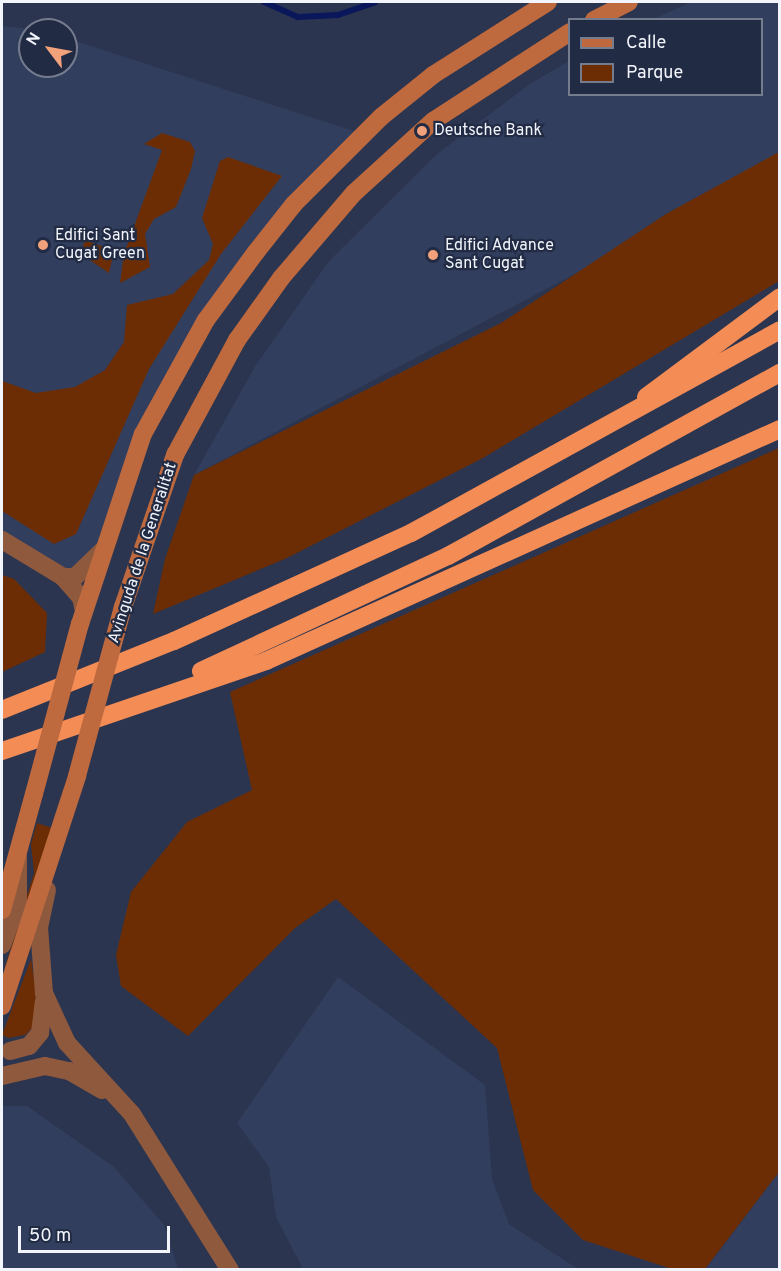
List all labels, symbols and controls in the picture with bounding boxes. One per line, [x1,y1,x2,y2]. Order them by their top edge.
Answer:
north arrow [18,18,78,78]
legend [568,18,763,96]
text: N [23,29,46,50]
text: Calle [626,32,666,55]
text: Parque [626,62,683,85]
place label: Deutsche Bank [434,121,542,141]
marker: Deutsche Bank [415,124,429,138]
place label: Edifici Sant Cugat Green [55,226,145,264]
place label: Edifici Advance Sant Cugat [445,236,554,274]
marker: Edifici Sant Cugat Green [36,238,50,252]
marker: Edifici Advance Sant Cugat [426,248,440,262]
street label: Avinguda de la Generalitat [105,460,181,646]
scale bar [21,1214,172,1252]
text: 50 m [29,1225,71,1248]

